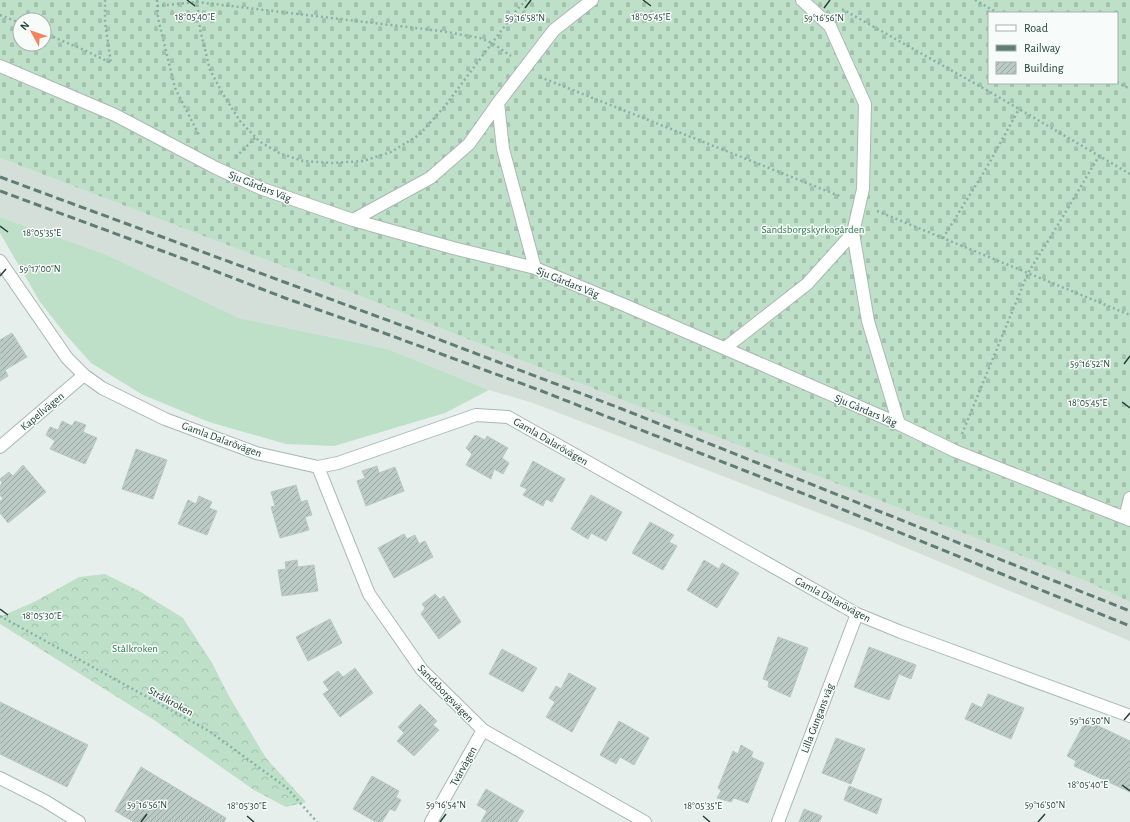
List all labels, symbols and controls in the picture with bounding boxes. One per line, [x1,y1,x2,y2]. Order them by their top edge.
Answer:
north arrow [12,12,52,52]
text: 18°05'40"E [175,12,215,22]
text: 18°05'45"E [632,12,671,22]
legend [988,12,1118,84]
text: 59°16'58"N [505,13,545,23]
text: 59°16'56"N [804,13,844,23]
text: N [18,19,31,32]
text: Road [1024,22,1048,34]
text: Railway [1024,42,1060,55]
text: Building [1024,62,1064,74]
street label: Sju Gårdars Väg [227,169,293,204]
park label: Sandsborgskyrkogården [761,224,865,235]
text: 18°05'35"E [23,228,61,238]
text: 59°17'00"N [19,264,61,274]
street label: Sju Gårdars Väg [535,265,601,300]
text: 59°16'52"N [1070,359,1110,369]
street label: Kapellvägen [19,390,66,433]
street label: Sju Gårdars Väg [833,392,899,429]
text: 18°05'45"E [1069,398,1108,408]
street label: Gamla Dalarövägen [512,416,590,467]
street label: Gamla Dalarövägen [180,420,263,459]
street label: Gamla Dalarövägen [793,575,873,624]
text: 18°05'30"E [22,611,62,621]
park label: Stålkroken [112,643,158,654]
street label: Sandsborgsvägen [416,663,476,724]
street label: Lilla Gungans väg [799,681,836,755]
street label: Strålkroken [146,685,195,718]
text: 59°16'50"N [1070,716,1110,726]
street label: Tvärvägen [448,745,479,788]
text: 18°05'40"E [1068,780,1108,790]
text: 59°16'56"N [127,800,167,810]
text: 59°16'54"N [426,800,466,810]
text: 59°16'50"N [1025,800,1065,810]
text: 18°05'30"E [227,801,267,811]
text: 18°05'35"E [684,801,722,811]

